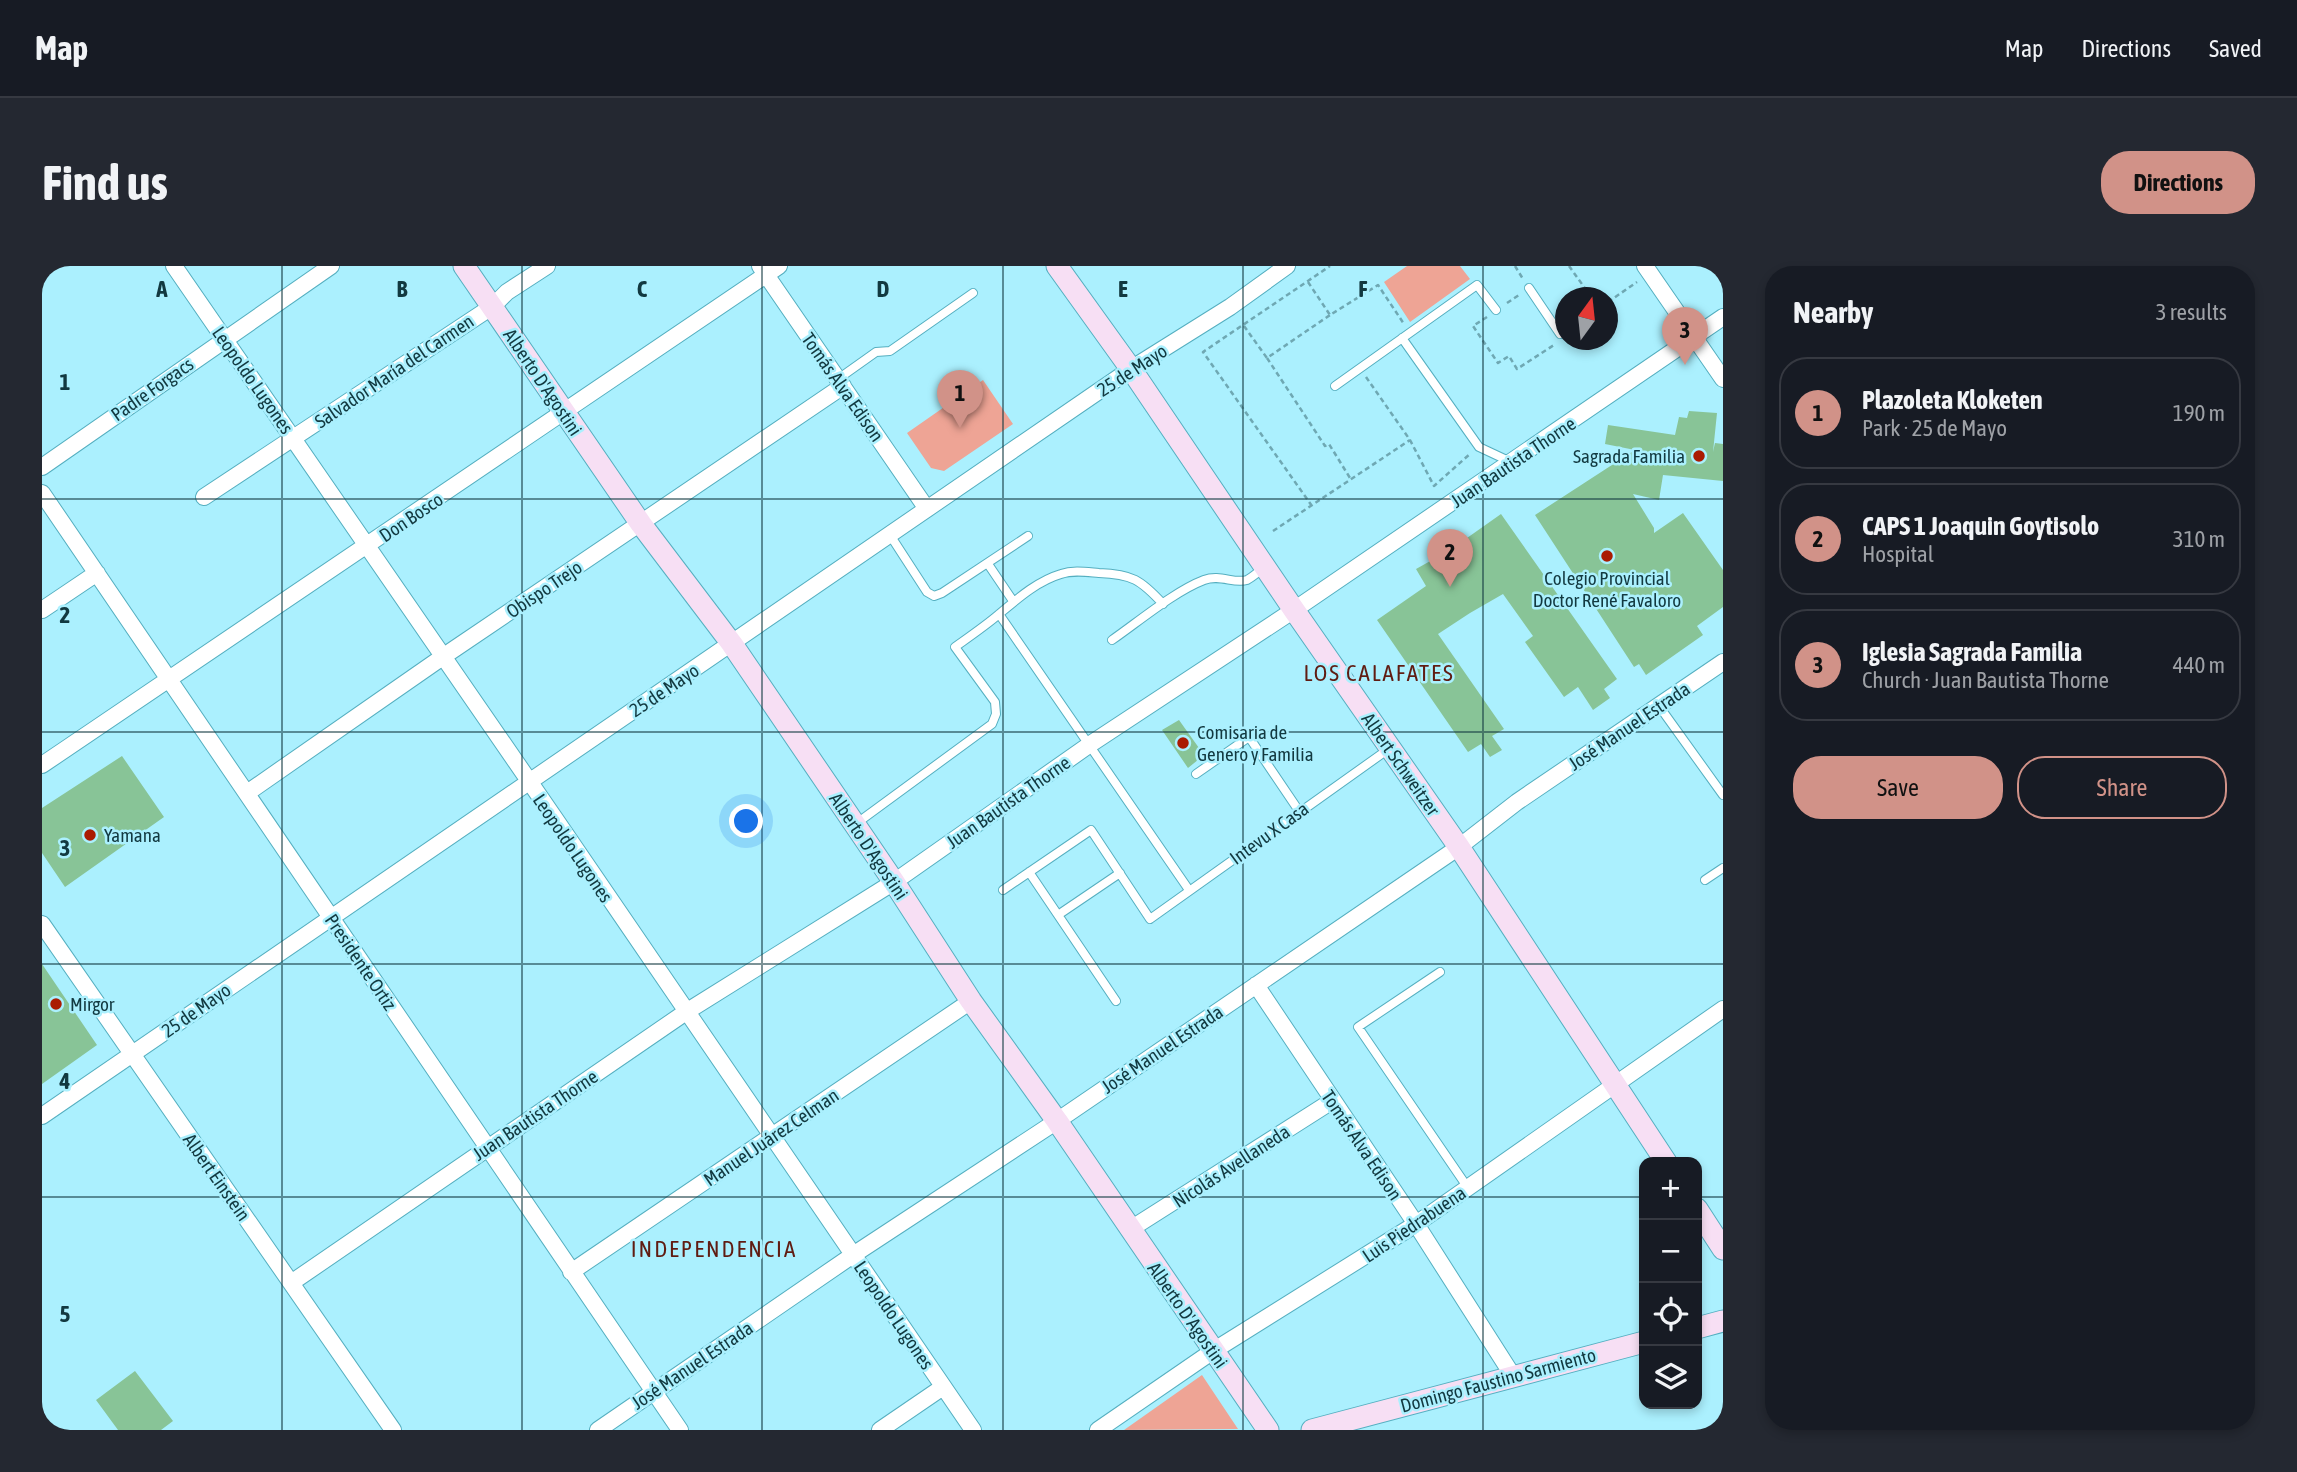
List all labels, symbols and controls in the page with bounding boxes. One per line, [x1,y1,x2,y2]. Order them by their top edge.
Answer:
text: Map [35,29,88,67]
text: Map [2005,35,2043,62]
text: Directions [2081,35,2171,62]
text: Saved [2209,35,2262,62]
button: Directions [2101,151,2255,214]
text: Find us [42,154,168,210]
text: A [155,276,168,302]
text: B [397,276,408,302]
text: C [637,276,648,302]
text: D [877,276,890,302]
text: E [1118,276,1128,302]
text: F [1358,276,1368,302]
north arrow [1555,287,1618,350]
text: Nearby [1793,295,1873,329]
text: 3 results [2156,299,2227,325]
pin: 3 [1662,307,1708,365]
street label: Salvador María del Carmen [310,310,478,432]
street label: Leopoldo Lugones [208,322,298,438]
street label: Alberto D'Agostini [499,324,587,440]
street label: Tomás Alva Edison [797,328,889,446]
street label: 25 de Mayo [1093,339,1171,401]
street label: Padre Forgacs [107,353,198,425]
text: 1 [60,369,71,395]
pin: 1 [937,370,983,428]
text: Plazoleta Kloketen [1862,385,2043,415]
text: 1 [1813,400,1823,426]
text: 190 m [2173,400,2225,426]
street label: Juan Bautista Thorne [1446,412,1580,512]
text: Park · 25 de Mayo [1862,415,2007,441]
place label: Sagrada Familia [1573,445,1685,467]
marker: Sagrada Familia [1691,448,1707,464]
street label: Don Bosco [375,488,447,546]
text: CAPS 1 Joaquin Goytisolo [1862,511,2099,541]
text: 2 [1813,526,1823,552]
text: 310 m [2173,526,2225,552]
pin: 2 [1427,529,1473,587]
text: Hospital [1862,541,1934,567]
marker: Colegio Provincial Doctor René Favaloro [1599,548,1615,564]
street label: Obispo Trejo [502,556,586,622]
place label: Colegio Provincial Doctor René Favaloro [1533,567,1681,611]
text: 2 [60,602,70,628]
text: Iglesia Sagrada Familia [1862,637,2082,667]
text: 3 [1813,652,1823,678]
text: 440 m [2173,652,2225,678]
street label: 25 de Mayo [625,659,703,721]
district label: LOS CALAFATES [1303,660,1455,686]
text: Church · Juan Bautista Thorne [1862,667,2109,693]
street label: José Manuel Estrada [1564,677,1694,775]
street label: Albert Schweitzer [1358,708,1445,820]
place label: Comisaria de Genero y Familia [1197,721,1314,765]
marker: Comisaria de Genero y Familia [1175,735,1191,751]
street label: Juan Bautista Thorne [942,751,1074,853]
button: Save [1793,756,2003,819]
button: Share [2017,756,2227,819]
street label: Alberto D'Agostini [825,788,913,904]
street label: Leopoldo Lugones [529,790,617,907]
street label: Intevu X Casa [1226,797,1312,869]
your location [729,804,763,838]
place label: Yamana [104,824,161,846]
marker: Yamana [82,827,98,843]
text: 3 [60,835,70,861]
street label: Presidente Ortiz [321,910,401,1014]
street label: 25 de Mayo [157,978,235,1042]
place label: Mirgor [70,993,115,1015]
marker: Mirgor [48,996,64,1012]
street label: José Manuel Estrada [1097,1000,1227,1098]
street label: Juan Bautista Thorne [468,1065,602,1165]
text: 4 [59,1068,71,1094]
street label: Manuel Juárez Celman [699,1084,843,1190]
street label: Tomás Alva Edison [1317,1086,1407,1204]
street label: Nicolás Avellaneda [1168,1120,1294,1212]
street label: Albert Einstein [179,1129,255,1225]
map controls [1639,1157,1702,1409]
button: + [1639,1157,1702,1220]
street label: Luis Piedrabuena [1358,1181,1470,1267]
button: − [1639,1220,1702,1283]
district label: INDEPENDENCIA [631,1236,797,1262]
street label: Leopoldo Lugones [850,1257,938,1374]
street label: Alberto D'Agostini [1143,1258,1233,1372]
button: locate [1639,1283,1702,1346]
text: 5 [60,1301,71,1327]
street label: José Manuel Estrada [627,1316,757,1414]
street label: Domingo Faustino Sarmiento [1398,1343,1598,1417]
button: layers [1639,1346,1702,1409]

